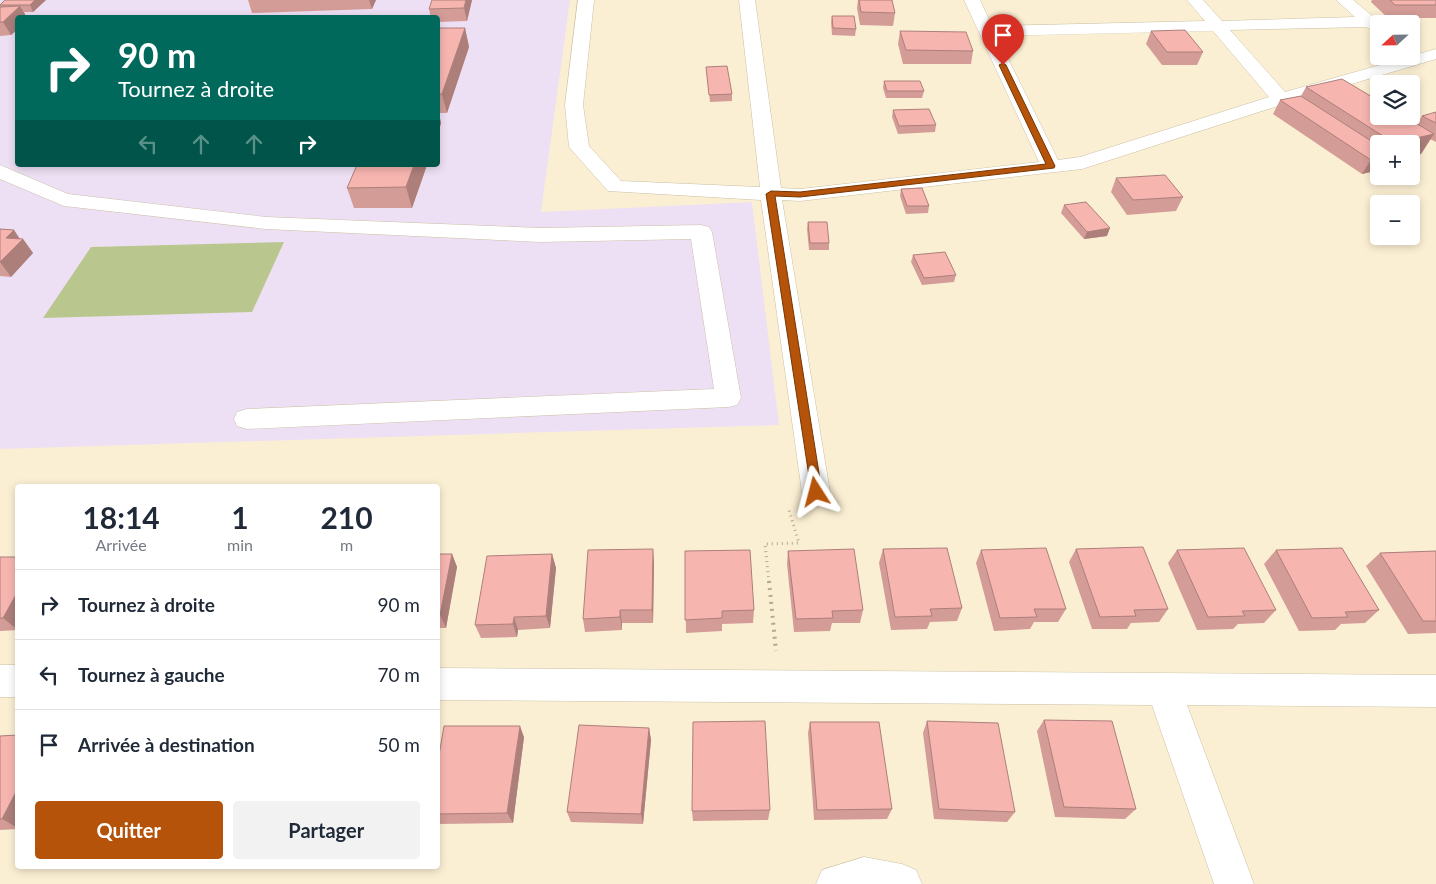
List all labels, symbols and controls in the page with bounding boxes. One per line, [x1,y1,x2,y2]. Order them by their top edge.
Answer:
pin [982,14,1024,65]
north arrow [1370,15,1420,65]
map controls [1370,15,1420,245]
icon: arrive [989,21,1017,49]
text: 90 m [118,33,196,75]
icon: right [35,35,100,100]
text: Tournez à droite [118,75,274,102]
button: layers [1370,75,1420,125]
icon: left [134,130,162,158]
icon: ahead [187,130,215,158]
icon: ahead [240,130,268,158]
icon: right [293,130,321,158]
button: + [1370,135,1420,185]
button: − [1370,195,1420,245]
position arrow [789,465,841,517]
text: 18:14 [82,499,160,535]
text: 1 [231,499,249,535]
text: 210 [320,499,373,535]
text: Arrivée [95,535,147,554]
text: min [227,535,253,554]
text: m [340,535,353,554]
icon: right [35,591,63,619]
text: Tournez à droite [78,593,215,616]
text: 90 m [377,593,420,616]
icon: left [35,661,63,689]
text: Tournez à gauche [78,663,225,686]
text: 70 m [377,663,420,686]
icon: arrive [35,731,63,759]
text: Arrivée à destination [78,733,255,756]
text: 50 m [377,733,420,756]
button: Quitter [35,801,223,859]
button: Partager [233,801,420,859]

